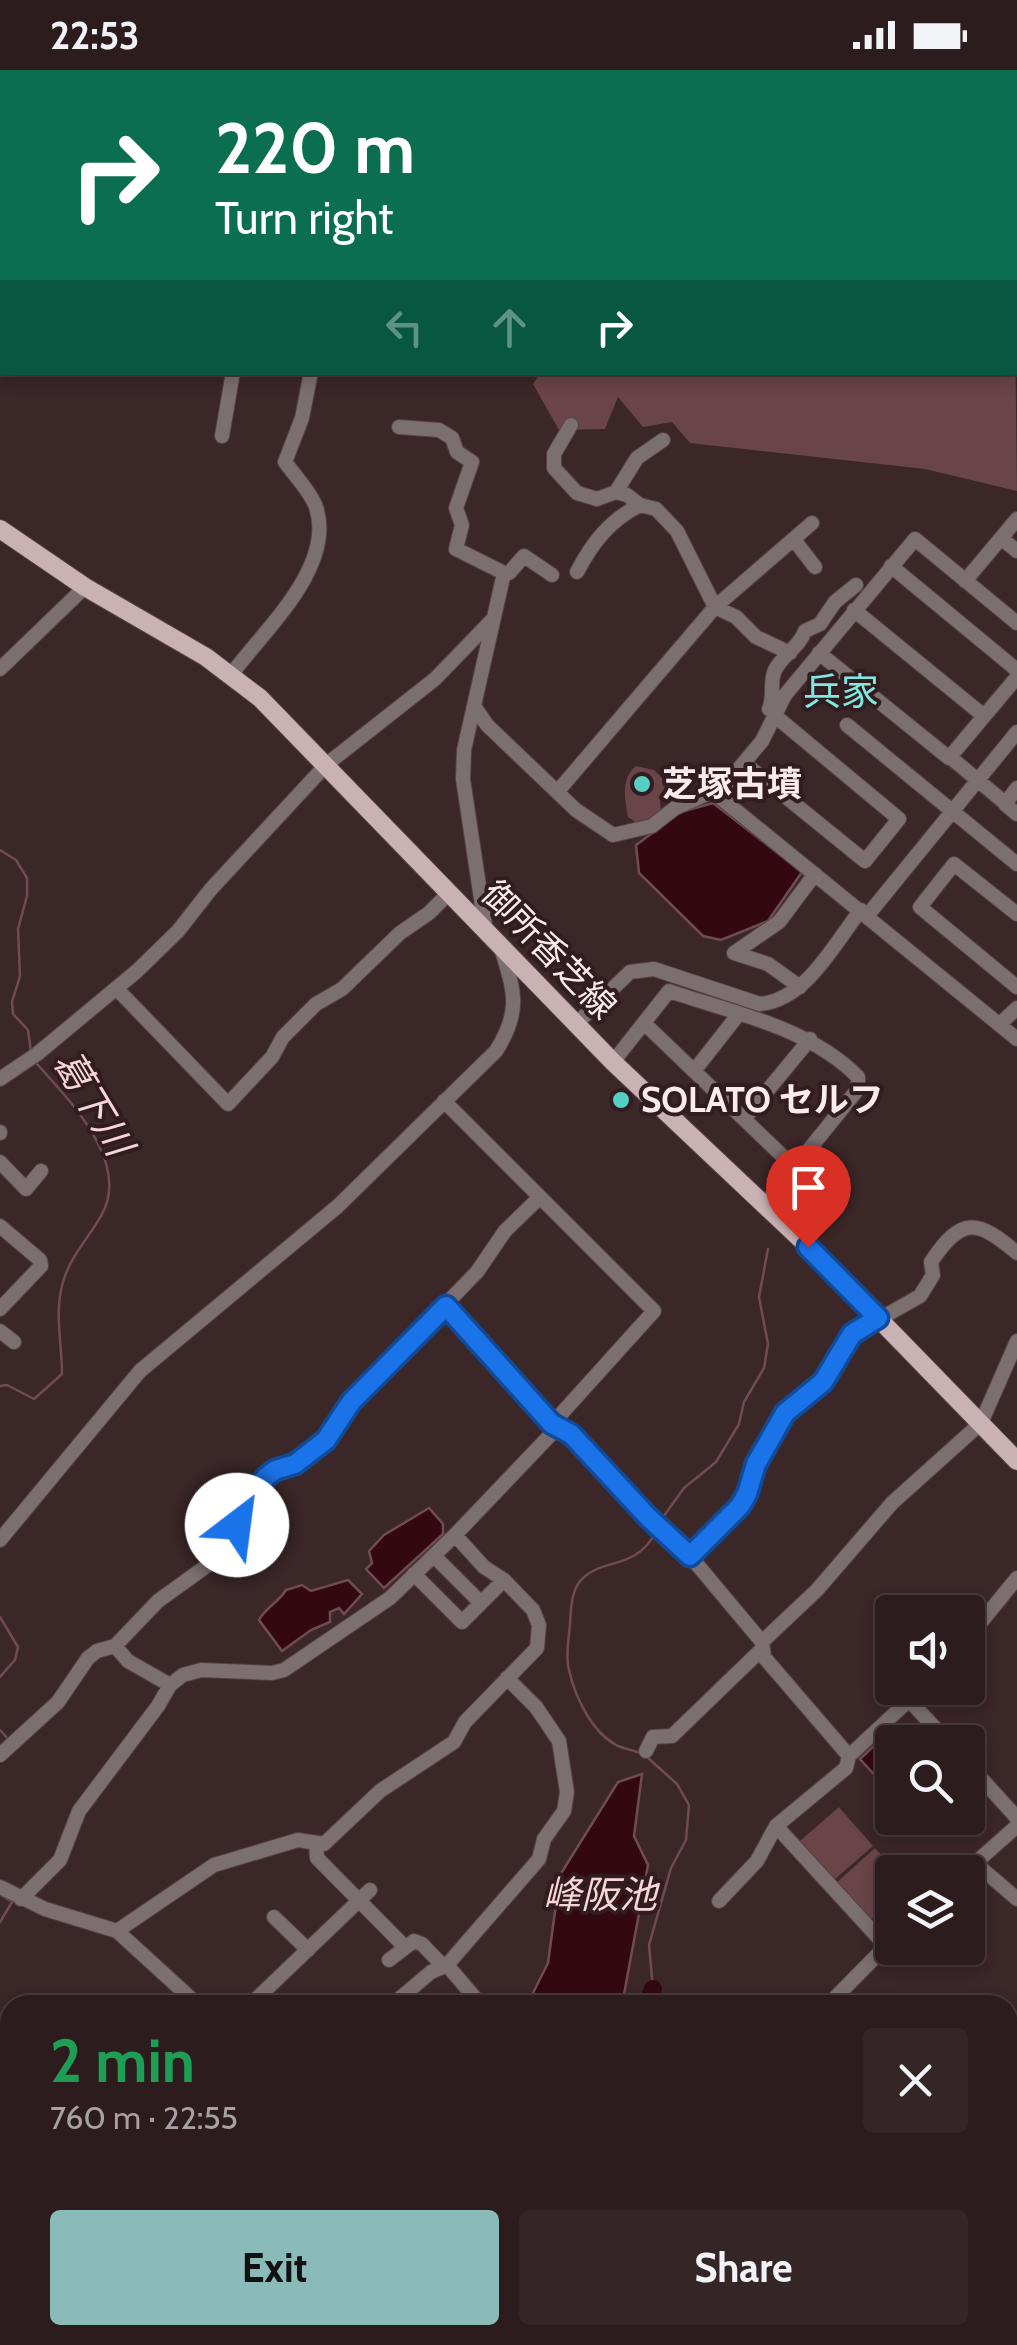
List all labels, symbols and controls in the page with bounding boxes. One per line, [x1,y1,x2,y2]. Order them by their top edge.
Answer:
text: 22:53 [50,12,140,59]
text: 220 m [215,105,415,191]
icon: right [50,110,180,240]
text: Turn right [215,191,394,245]
icon: left [377,300,432,355]
icon: ahead [482,300,537,355]
icon: right [587,300,642,355]
district label: 兵家 [803,668,879,715]
place label: 芝塚古墳 [662,762,802,805]
marker: 芝塚古墳 [631,773,653,795]
street label: 御所香芝線 [473,872,626,1028]
water label: 葛下川 [44,1042,145,1167]
place label: SOLATO セルフ [641,1078,884,1121]
marker: SOLATO セルフ [610,1089,632,1111]
pin [766,1145,851,1248]
icon: arrive [781,1160,836,1215]
position arrow [185,1473,289,1577]
map controls [875,1595,985,1965]
button: sound [875,1595,985,1705]
button: search [875,1725,985,1835]
button: layers [875,1855,985,1965]
water label: 峰阪池 [543,1871,661,1918]
text: 2 min [50,2024,195,2097]
button: close [863,2028,968,2133]
text: 760 m · 22:55 [50,2098,238,2137]
button: Exit [50,2210,499,2325]
button: Share [519,2210,968,2325]

